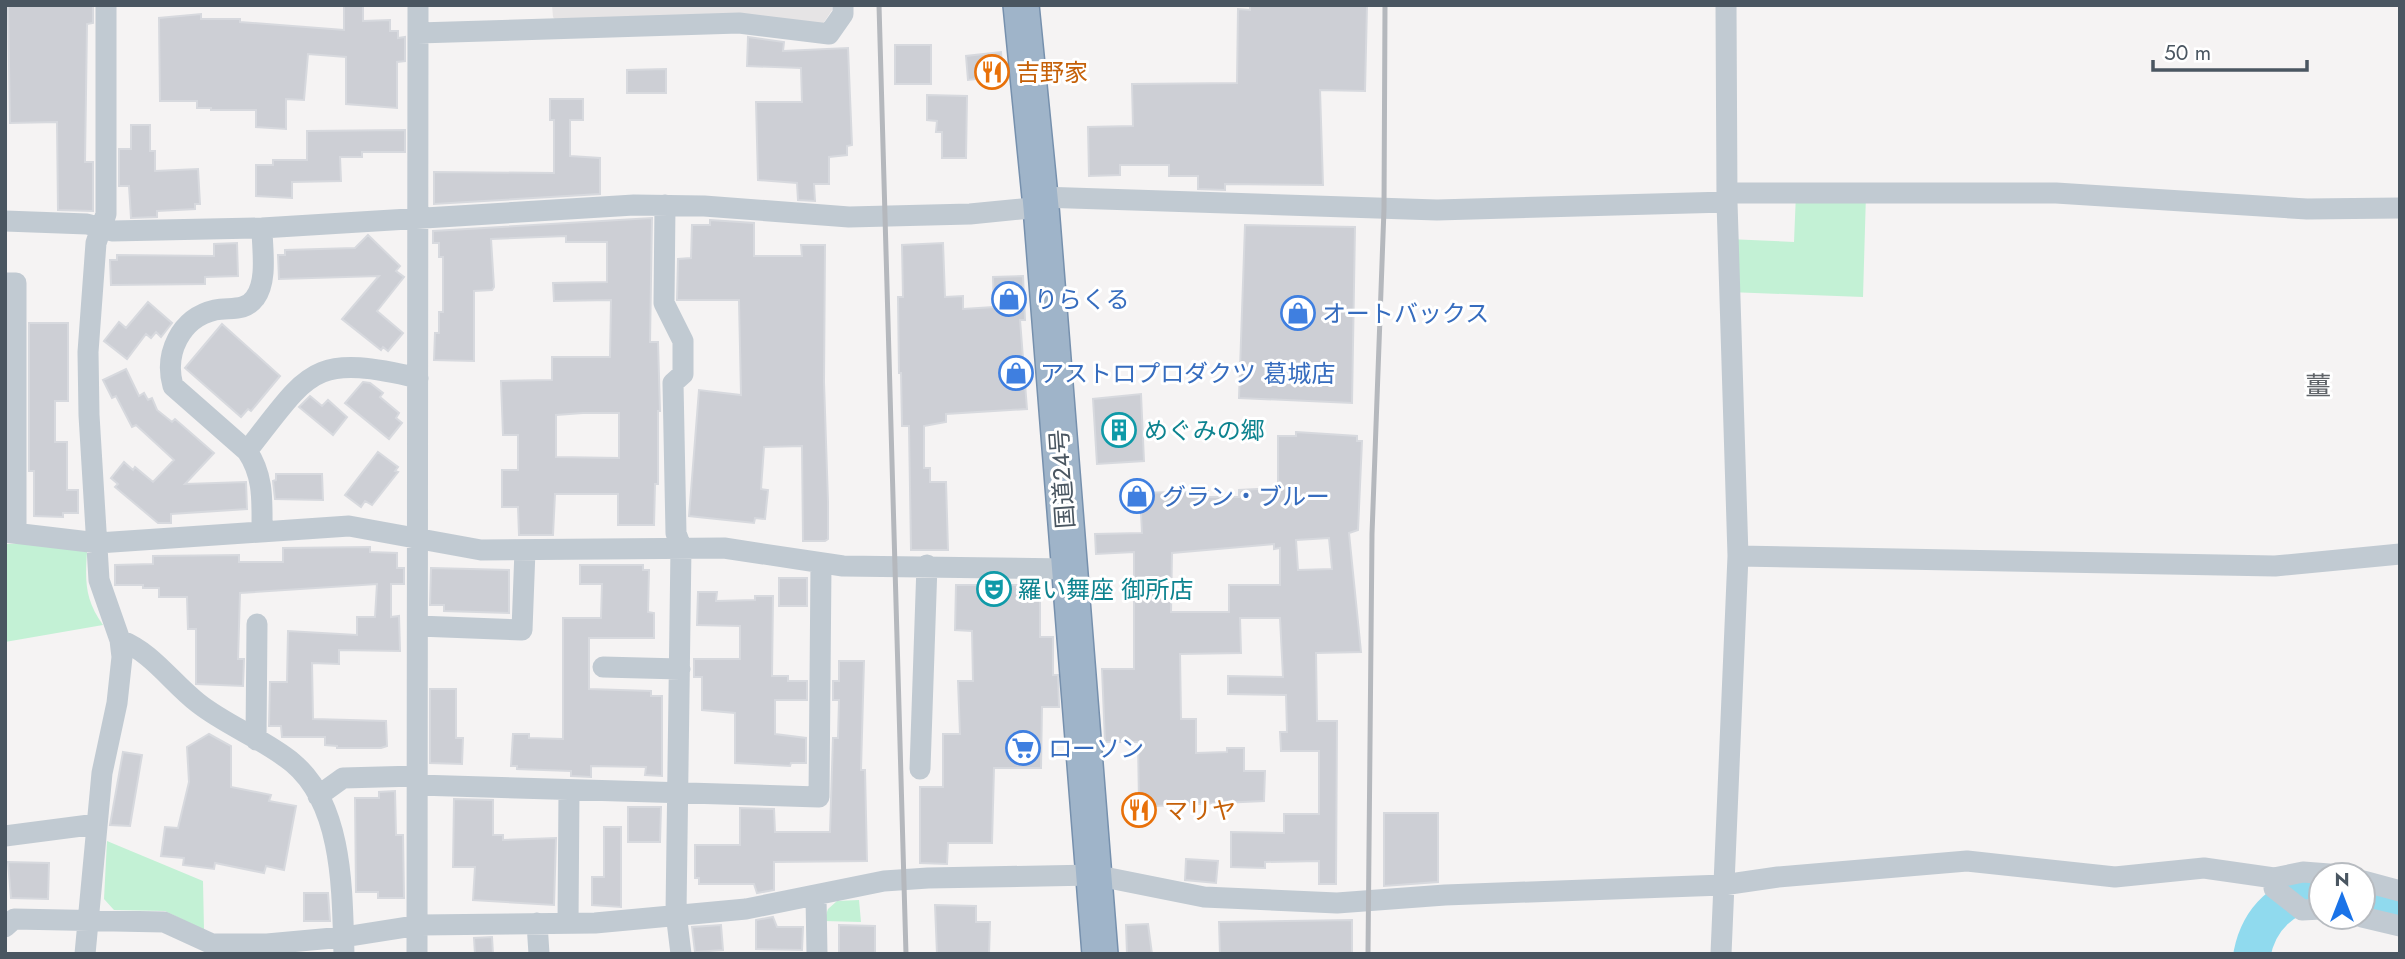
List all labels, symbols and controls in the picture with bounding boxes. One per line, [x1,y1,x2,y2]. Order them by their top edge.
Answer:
scale bar [2153,28,2307,72]
text: 50 m [2164,38,2211,68]
restaurant icon: 吉野家 [973,53,1011,91]
place label: 吉野家 [1016,55,1088,90]
shop icon: りらくる [990,280,1028,318]
place label: りらくる [1034,282,1130,317]
shop icon: オートバックス [1279,294,1317,332]
place label: オートバックス [1322,296,1489,331]
shop icon: アストロプロダクツ 葛城店 [997,354,1035,392]
place label: アストロプロダクツ 葛城店 [1040,356,1335,391]
district label: 薑 [2305,367,2331,405]
building icon: めぐみの郷 [1100,411,1138,449]
place label: めぐみの郷 [1144,413,1265,448]
street label: 国道24号 [1041,428,1083,530]
shop icon: グラン・ブルー [1118,477,1156,515]
place label: グラン・ブルー [1162,479,1330,514]
theatre icon: 羅い舞座 御所店 [975,570,1013,608]
place label: 羅い舞座 御所店 [1018,572,1193,607]
supermarket icon: ローソン [1004,729,1042,767]
place label: ローソン [1048,731,1144,766]
restaurant icon: マリヤ [1120,791,1158,829]
place label: マリヤ [1164,793,1236,828]
north arrow [2307,861,2377,931]
text: N [2334,866,2350,893]

